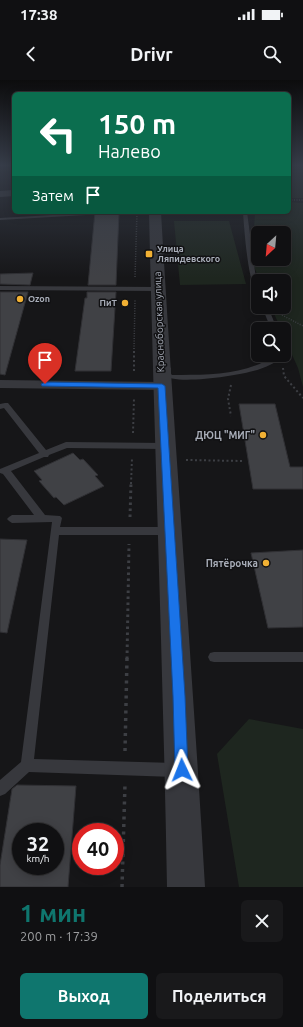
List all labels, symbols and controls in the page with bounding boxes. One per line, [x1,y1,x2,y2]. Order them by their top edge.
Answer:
text: 17:38 [20,6,58,23]
icon: back [20,43,42,65]
icon: search [261,43,283,65]
text: Drivr [130,44,173,64]
icon: left [32,108,84,160]
text: 150 m [98,108,176,139]
text: Налево [98,141,161,161]
icon: arrive [82,184,104,206]
text: Затем [32,187,74,204]
north arrow [251,226,291,266]
map controls [251,226,291,362]
place label: Улица Ляпидевского [157,244,220,264]
marker: Улица Ляпидевского [144,249,154,259]
street label: Красноборская улица [152,271,166,373]
button: sound [251,274,291,314]
marker: Ozon [15,294,25,304]
place label: Ozon [28,294,50,304]
place label: ПиТ [100,298,118,308]
marker: ПиТ [120,298,130,308]
button: search [251,322,291,362]
pin [28,343,62,384]
icon: arrive [34,349,56,371]
place label: ДЮЦ "МИГ" [195,430,255,441]
marker: ДЮЦ "МИГ" [258,430,268,440]
place label: Пятёрочка [206,558,258,569]
marker: Пятёрочка [261,558,271,568]
position arrow [161,749,203,791]
speed limit sign: 40 [72,823,124,875]
text: 32 [27,832,49,855]
text: km/h [26,853,50,864]
text: 1 мин [20,900,86,927]
button: close [241,900,283,942]
text: 200 m · 17:39 [20,929,98,943]
button: Выход [20,973,148,1019]
button: Поделиться [156,973,283,1019]

